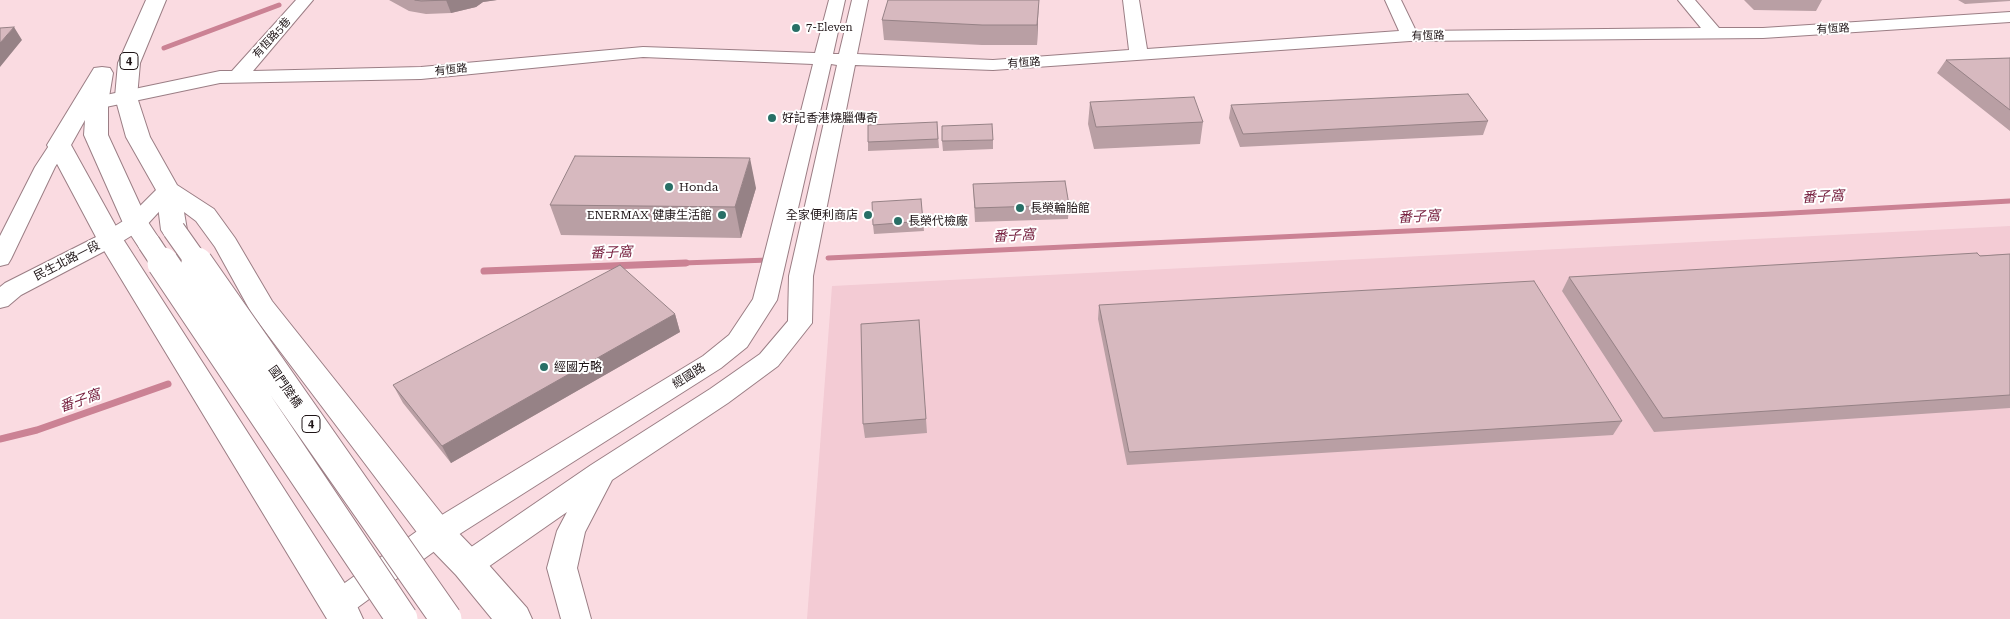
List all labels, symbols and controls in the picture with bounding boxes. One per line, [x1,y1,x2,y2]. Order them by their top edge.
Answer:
street label: 有恆路5巷 [250,15,294,61]
place label: 7-Eleven [806,21,853,35]
marker: 7-Eleven [790,22,802,34]
street label: 有恆路 [1816,22,1850,36]
street label: 有恆路 [1411,29,1445,43]
road number: 4 [120,52,138,70]
street label: 有恆路 [1007,55,1041,71]
street label: 有恆路 [434,62,468,78]
place label: 好記香港燒臘傳奇 [782,111,878,125]
marker: 好記香港燒臘傳奇 [766,112,778,124]
place label: Honda [679,180,718,194]
marker: Honda [663,181,675,193]
water label: 番子窩 [1802,188,1844,206]
place label: 長榮輪胎館 [1030,201,1090,215]
marker: 長榮輪胎館 [1014,202,1026,214]
place label: ENERMAX 健康生活館 [587,208,712,222]
place label: 全家便利商店 [786,208,858,222]
water label: 番子窩 [1398,208,1440,226]
marker: ENERMAX 健康生活館 [716,209,728,221]
marker: 全家便利商店 [862,209,874,221]
place label: 長榮代檢廠 [908,214,968,228]
marker: 長榮代檢廠 [892,215,904,227]
water label: 番子窩 [993,227,1035,245]
street label: 民生北路一段 [32,238,102,284]
water label: 番子窩 [590,244,632,262]
place label: 經國方略 [554,360,602,374]
street label: 經國路 [670,360,708,392]
marker: 經國方略 [538,361,550,373]
street label: 國門陸橋 [265,363,305,411]
water label: 番子窩 [57,386,103,416]
road number: 4 [302,416,320,432]

